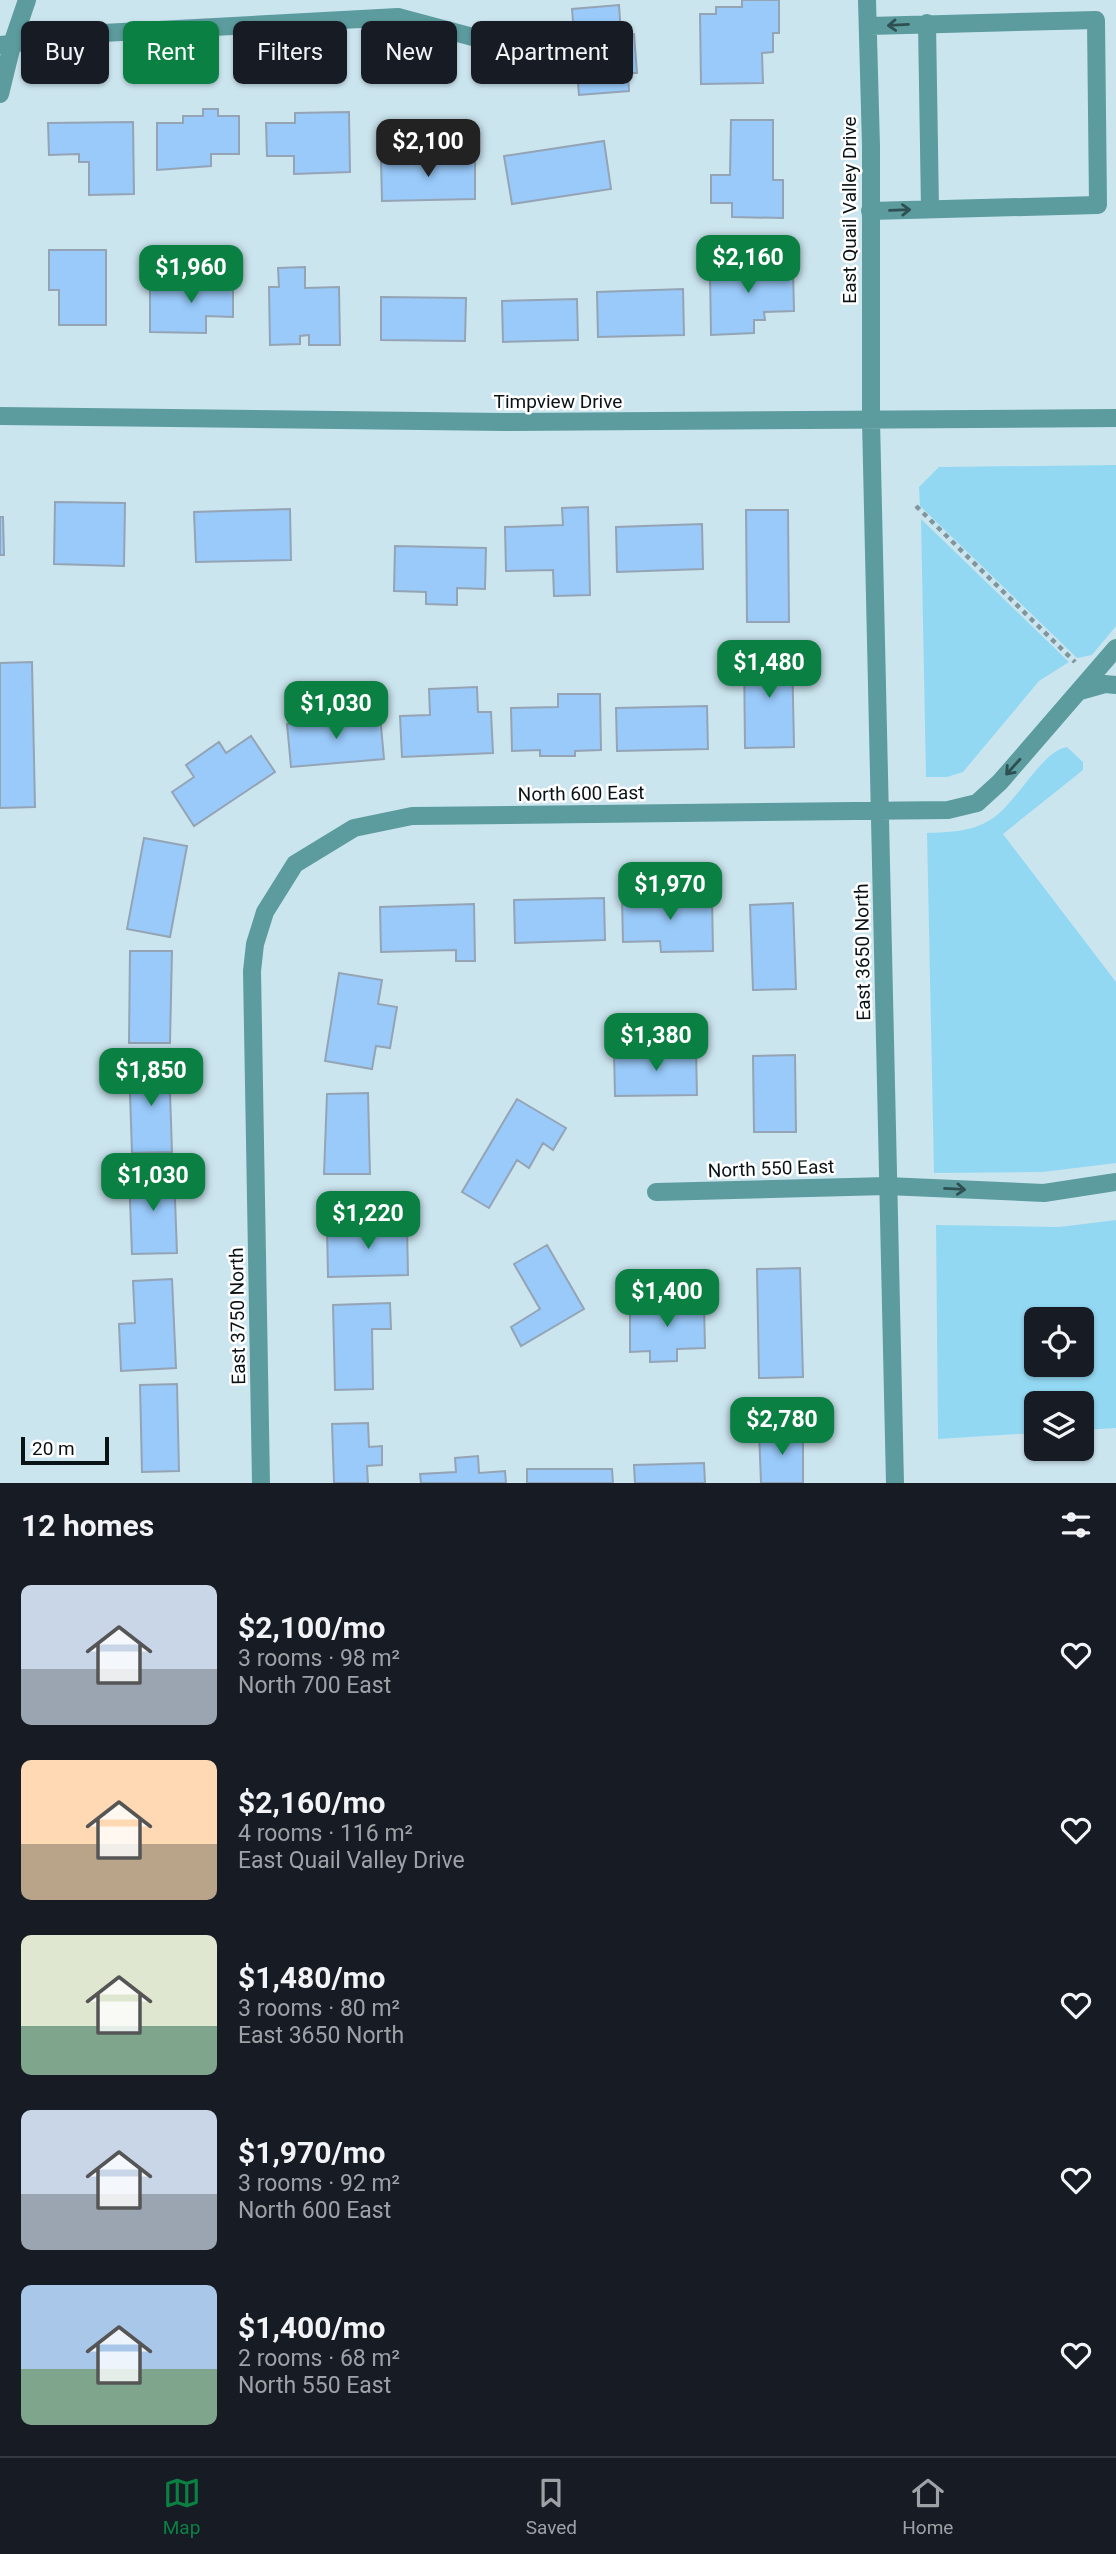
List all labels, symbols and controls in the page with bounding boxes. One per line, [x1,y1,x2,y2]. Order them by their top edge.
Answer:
one-way arrow [887,18,910,31]
chip: Buy [21,21,109,84]
chip: Rent [123,21,219,84]
chip: Filters [233,21,347,84]
chip: New [361,21,457,84]
chip: Apartment [471,21,633,84]
street label: East Quail Valley Drive [838,116,861,304]
pin: $2,100 [371,120,485,179]
text: $2,100 [392,128,464,155]
one-way arrow [888,204,911,217]
pin: $2,160 [691,236,805,295]
text: $2,160 [712,244,784,271]
pin: $1,960 [134,246,248,305]
text: $1,960 [155,254,227,281]
street label: Timpview Drive [494,390,622,413]
pin: $1,480 [712,640,826,700]
text: $1,480 [733,649,805,676]
pin: $1,030 [279,682,393,741]
text: $1,030 [300,690,372,717]
one-way arrow [1005,758,1021,776]
street label: North 600 East [518,781,644,806]
pin: $1,970 [613,862,727,922]
text: $1,970 [634,871,706,898]
street label: East 3650 North [850,883,875,1021]
pin: $1,380 [599,1014,713,1073]
text: $1,380 [620,1022,692,1049]
pin: $1,850 [94,1048,208,1108]
text: $1,850 [115,1057,187,1084]
pin: $1,030 [96,1154,210,1213]
street label: North 550 East [707,1155,835,1182]
text: $1,030 [117,1162,189,1189]
one-way arrow [943,1183,966,1196]
pin: $1,220 [311,1192,425,1251]
text: $1,220 [332,1200,404,1227]
street label: East 3750 North [225,1247,250,1385]
pin: $1,400 [610,1270,724,1329]
text: $1,400 [631,1278,703,1305]
map controls [1024,1307,1094,1461]
button: locate [1024,1307,1094,1377]
button: layers [1024,1391,1094,1461]
pin: $2,780 [725,1398,839,1457]
text: $2,780 [746,1406,818,1433]
scale bar [21,1434,108,1466]
text: 20 m [32,1437,75,1460]
icon: filters [1057,1506,1095,1544]
text: 12 homes [21,1508,154,1543]
text: $2,100/mo [238,1610,386,1645]
icon: home [77,1613,161,1697]
icon: heart [1057,1636,1095,1674]
text: 3 rooms · 98 m² [238,1645,400,1672]
text: North 700 East [238,1672,391,1699]
text: $2,160/mo [238,1785,386,1820]
icon: home [77,1788,161,1872]
icon: heart [1057,1811,1095,1849]
text: 4 rooms · 116 m² [238,1820,413,1847]
text: East Quail Valley Drive [238,1847,465,1874]
text: $1,480/mo [238,1960,386,1995]
icon: home [77,1963,161,2047]
icon: heart [1057,1986,1095,2024]
text: 3 rooms · 80 m² [238,1995,400,2022]
text: East 3650 North [238,2022,404,2049]
text: $1,970/mo [238,2135,386,2170]
icon: home [77,2138,161,2222]
icon: heart [1057,2161,1095,2199]
text: 3 rooms · 92 m² [238,2170,400,2197]
text: North 600 East [238,2197,391,2224]
text: $1,400/mo [238,2310,386,2345]
icon: home [77,2313,161,2397]
icon: heart [1057,2336,1095,2374]
text: 2 rooms · 68 m² [238,2345,400,2372]
text: North 550 East [238,2372,391,2399]
tab: Map [163,2474,201,2539]
tab: Saved [526,2474,577,2539]
tab: Home [902,2474,953,2539]

